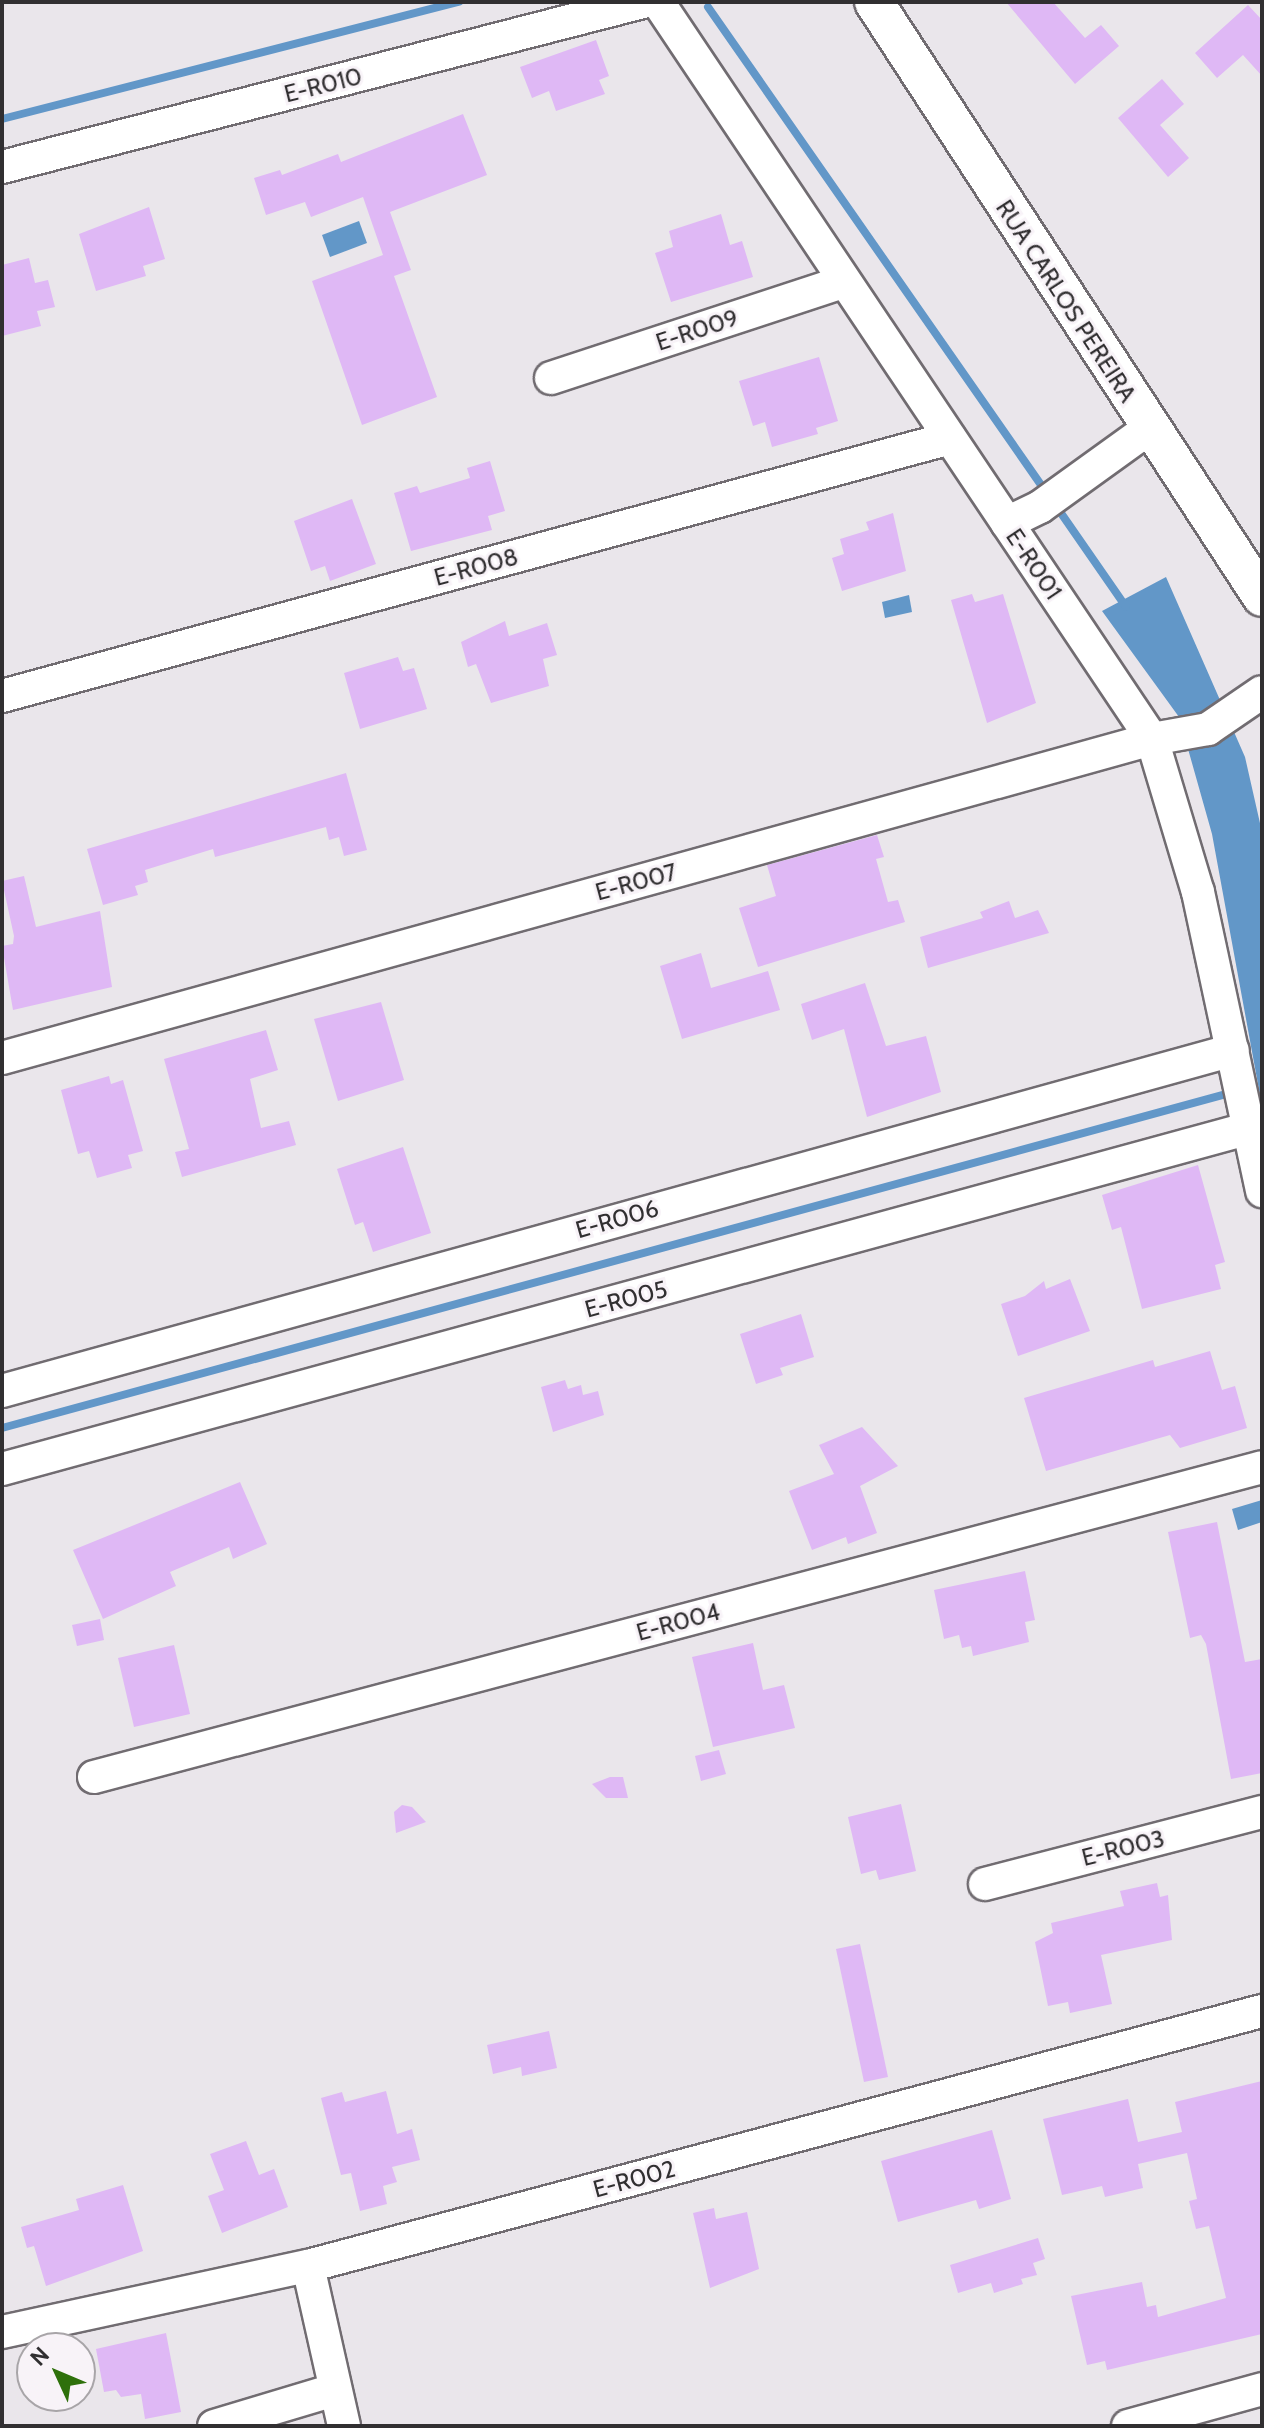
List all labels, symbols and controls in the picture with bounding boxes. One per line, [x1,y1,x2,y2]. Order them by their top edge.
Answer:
street label: E-R010 [281,61,365,109]
street label: RUA CARLOS PEREIRA [990,195,1142,407]
street label: E-R009 [652,303,742,357]
street label: E-R001 [1000,523,1068,605]
street label: E-R008 [431,542,521,592]
street label: E-R007 [592,857,680,907]
street label: E-R006 [572,1193,662,1245]
street label: E-R005 [582,1274,670,1324]
street label: E-R004 [633,1597,723,1647]
street label: E-R003 [1079,1824,1167,1872]
street label: E-R002 [590,2154,678,2204]
north arrow [16,2332,96,2412]
text: N [25,2341,55,2371]

